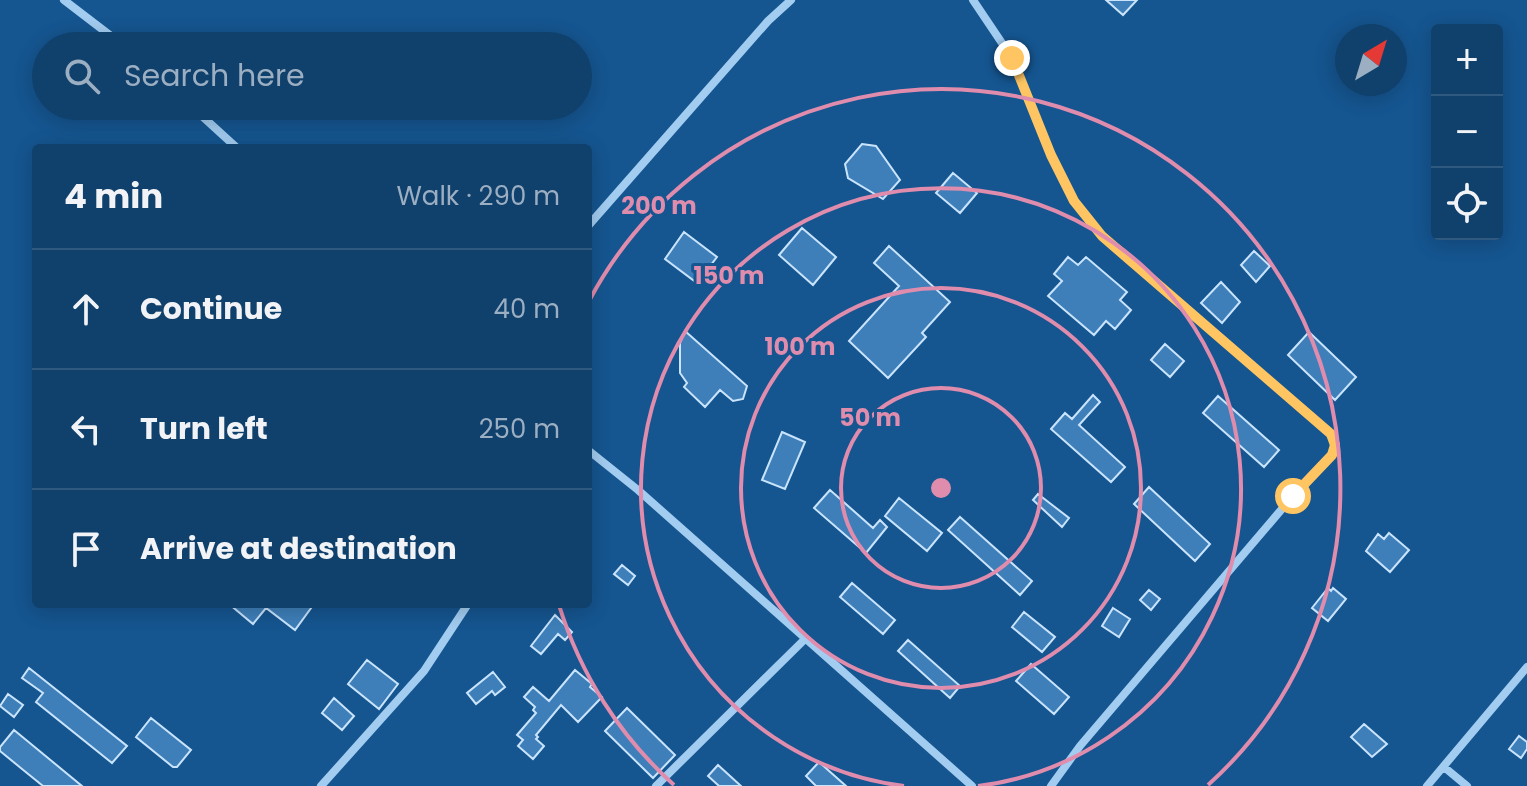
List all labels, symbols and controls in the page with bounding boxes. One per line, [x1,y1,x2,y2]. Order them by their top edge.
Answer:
north arrow [1335,24,1407,96]
map controls [1431,24,1503,240]
button: + [1431,24,1503,96]
search box [32,32,592,120]
route end [994,40,1030,76]
icon: search [60,54,104,98]
text: Search here [124,54,305,97]
button: − [1431,96,1503,168]
button: locate [1431,168,1503,240]
text: 4 min [64,172,163,220]
text: Walk · 290 m [396,178,560,214]
text: 200 m [621,189,697,222]
text: 150 m [694,259,764,292]
icon: ahead [64,287,108,331]
text: Continue [140,287,282,330]
text: 40 m [494,291,560,327]
text: 100 m [765,330,835,363]
text: 50 m [839,401,901,434]
icon: left [64,407,108,451]
text: Turn left [140,407,268,450]
text: 250 m [479,411,560,447]
centre of rings [927,474,955,502]
route start [1275,478,1311,514]
icon: arrive [64,527,108,571]
text: Arrive at destination [140,527,457,570]

